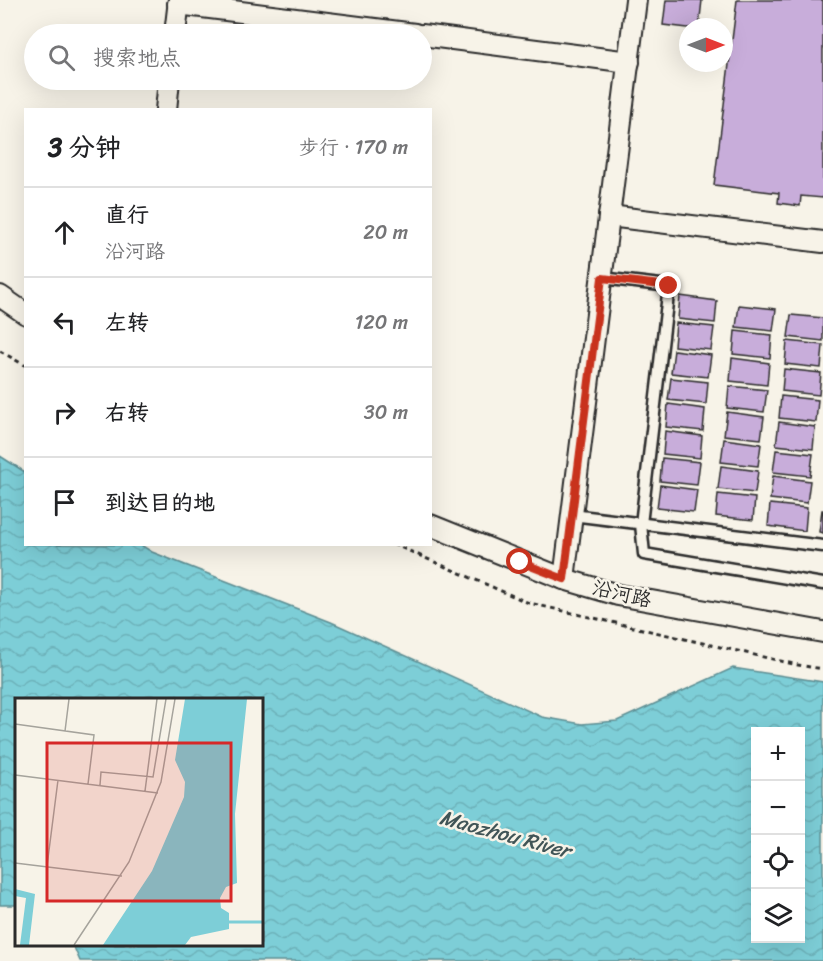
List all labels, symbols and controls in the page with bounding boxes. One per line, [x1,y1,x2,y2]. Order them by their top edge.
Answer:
north arrow [679,18,733,72]
search box [24,24,432,90]
text: 搜索地点 [93,38,181,77]
icon: search [45,41,78,74]
text: 3 分钟 [48,124,121,170]
text: 步行 · 170 m [299,130,408,165]
text: 直行 [105,195,149,234]
text: 20 m [363,215,408,250]
icon: ahead [48,216,81,249]
text: 沿河路 [105,234,165,269]
route end [655,272,681,298]
text: 左转 [105,303,149,342]
text: 120 m [355,305,408,340]
icon: left [48,306,81,339]
text: 右转 [105,393,149,432]
text: 30 m [364,395,408,430]
icon: right [48,396,81,429]
text: 到达目的地 [105,483,215,522]
icon: arrive [48,486,81,519]
route start [506,548,532,574]
street label: 沿河路 [589,570,656,618]
inset map [15,698,262,946]
map controls [751,727,805,943]
button: + [751,727,805,781]
button: − [751,781,805,835]
water label: Maozhou River [436,798,579,871]
button: locate [751,835,805,889]
button: layers [751,889,805,943]

